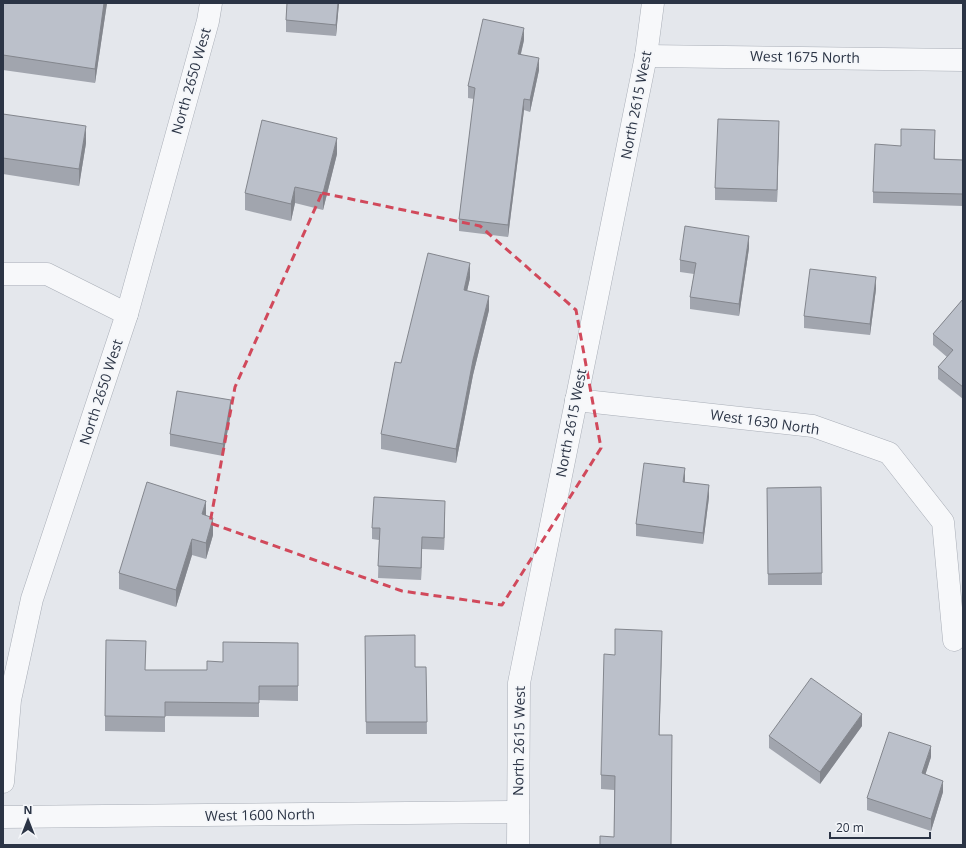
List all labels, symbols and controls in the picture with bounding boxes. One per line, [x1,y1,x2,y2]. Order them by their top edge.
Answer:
street label: North 2650 West [166,25,215,136]
street label: West 1675 North [750,46,860,67]
street label: North 2615 West [616,49,655,161]
street label: North 2650 West [74,337,127,447]
street label: North 2615 West [551,367,590,479]
street label: West 1630 North [709,404,821,439]
street label: North 2615 West [508,686,529,796]
north arrow [8,800,48,840]
text: N [24,802,32,817]
street label: West 1600 North [205,804,315,825]
scale bar [830,814,930,840]
text: 20 m [836,819,864,836]

